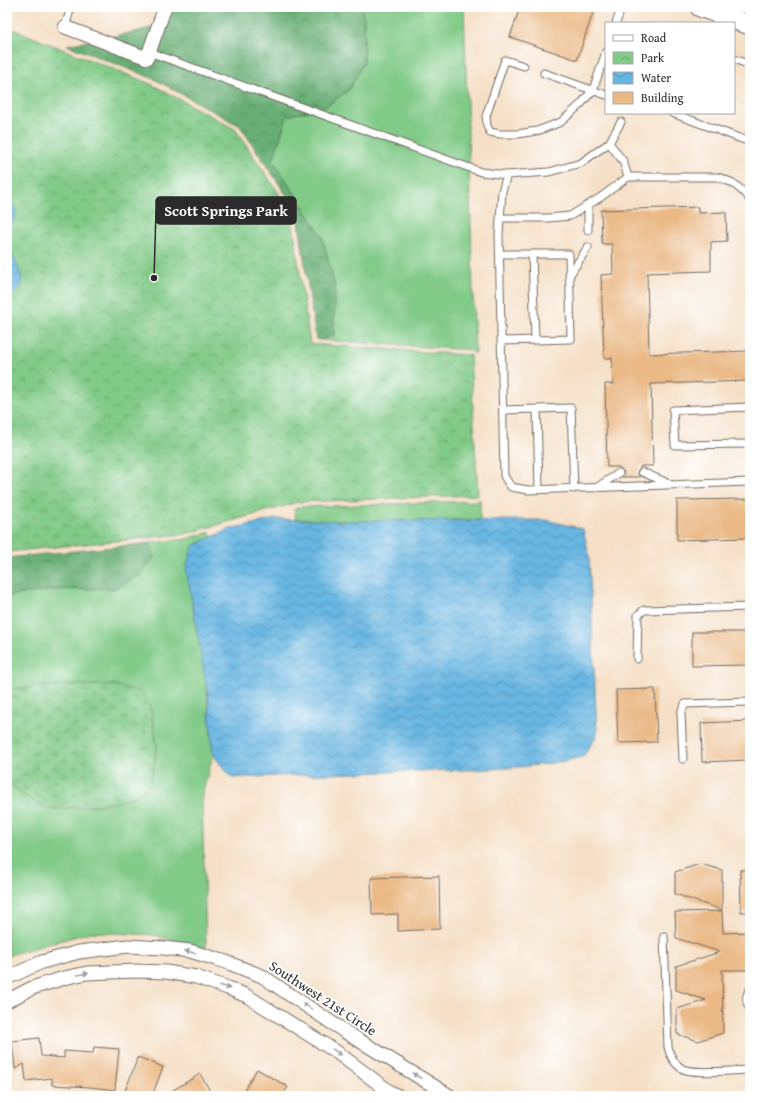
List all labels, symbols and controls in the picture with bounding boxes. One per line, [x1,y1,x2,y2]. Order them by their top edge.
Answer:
legend [605,22,735,114]
text: Road [641,29,667,46]
text: Park [641,49,665,66]
text: Water [641,69,671,86]
text: Building [641,89,684,106]
callout: Scott Springs Park [156,197,296,224]
text: Scott Springs Park [164,200,288,221]
one-way arrow [184,949,196,955]
street label: Southwest 21st Circle [265,956,381,1041]
one-way arrow [77,971,89,977]
one-way arrow [219,984,231,990]
one-way arrow [302,1002,312,1010]
one-way arrow [331,1048,342,1056]
one-way arrow [412,1072,422,1080]

